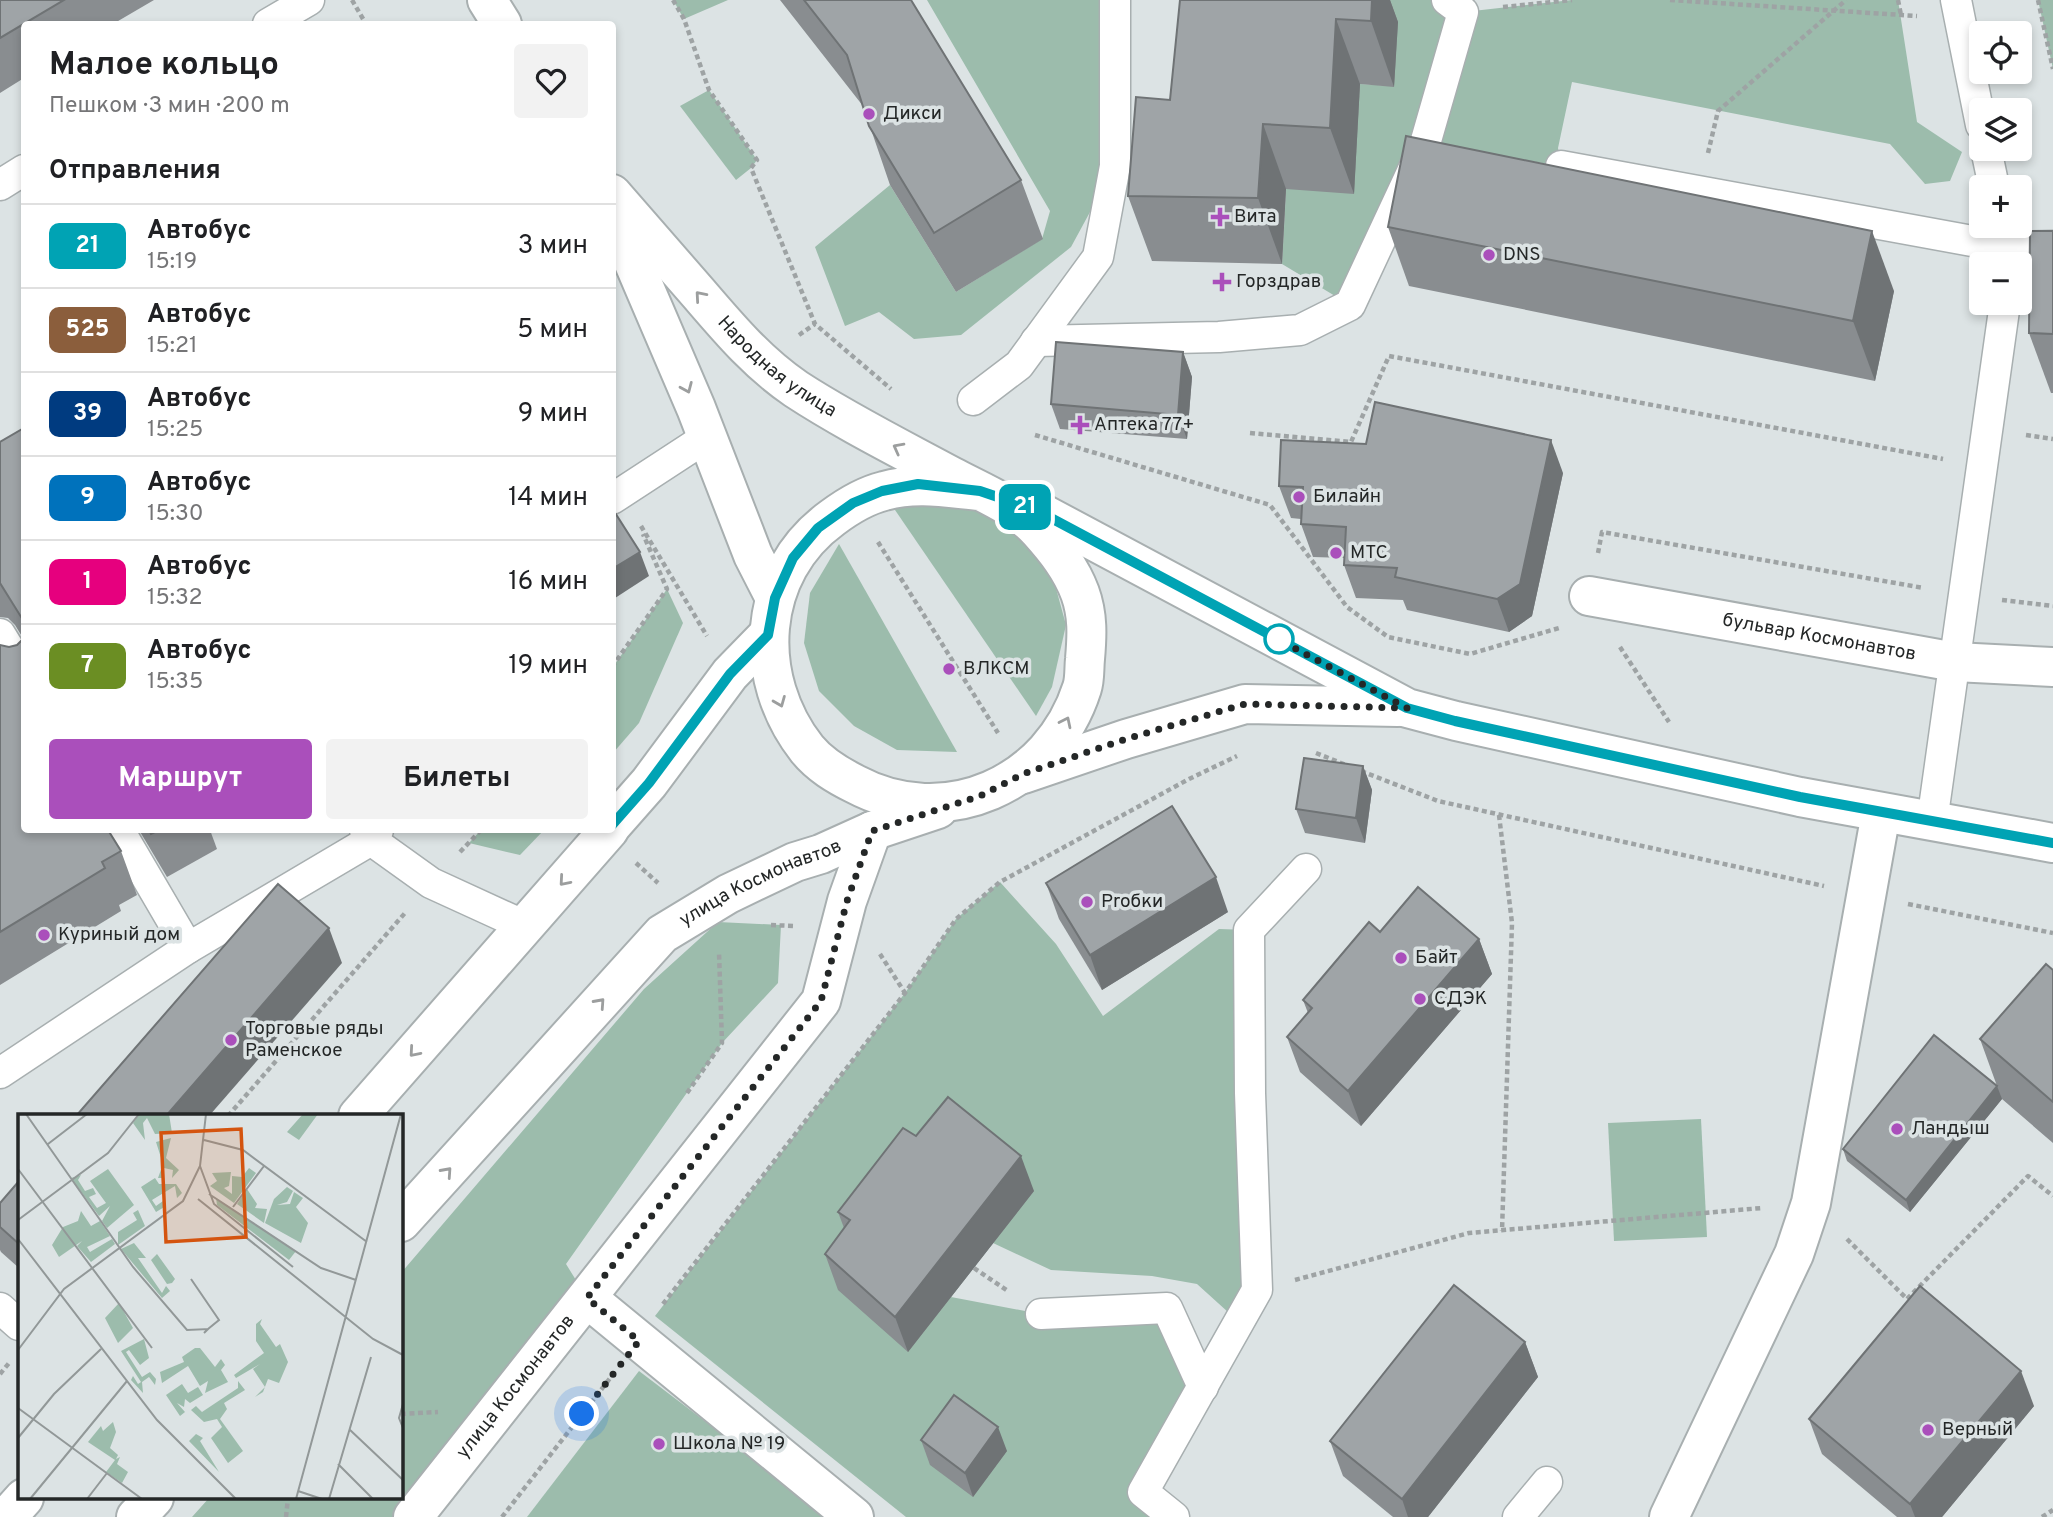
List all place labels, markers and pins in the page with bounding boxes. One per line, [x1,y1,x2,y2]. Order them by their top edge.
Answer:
place label: Дикси [883,102,942,126]
marker: Дикси [861,106,877,122]
place label: Вита [1234,205,1276,229]
marker: Вита [1212,209,1228,225]
place label: DNS [1503,243,1541,267]
marker: DNS [1481,247,1497,263]
place label: Горздрав [1236,270,1321,294]
marker: Горздрав [1214,274,1230,290]
place label: Аптека 77+ [1094,413,1194,437]
marker: Аптека 77+ [1072,417,1088,433]
place label: Билайн [1313,485,1381,509]
marker: Билайн [1291,489,1307,505]
place label: МТС [1350,541,1388,565]
marker: МТС [1328,545,1344,561]
unlabelled marker [1264,624,1294,654]
place label: ВЛКСМ [963,657,1030,681]
marker: ВЛКСМ [941,661,957,677]
place label: Proбки [1101,890,1163,914]
marker: Proбки [1079,894,1095,910]
place label: Куриный дом [58,923,180,947]
marker: Куриный дом [36,927,52,943]
place label: Байт [1415,946,1458,970]
marker: Байт [1393,950,1409,966]
place label: СДЭК [1434,987,1487,1011]
marker: СДЭК [1412,991,1428,1007]
place label: Торговые ряды Раменское [245,1017,384,1063]
marker: Торговые ряды Раменское [223,1032,239,1048]
place label: Ландыш [1911,1117,1990,1141]
marker: Ландыш [1889,1121,1905,1137]
place label: Верный [1942,1418,2013,1442]
marker: Верный [1920,1422,1936,1438]
place label: Школа № 19 [673,1432,785,1456]
marker: Школа № 19 [651,1436,667,1452]

